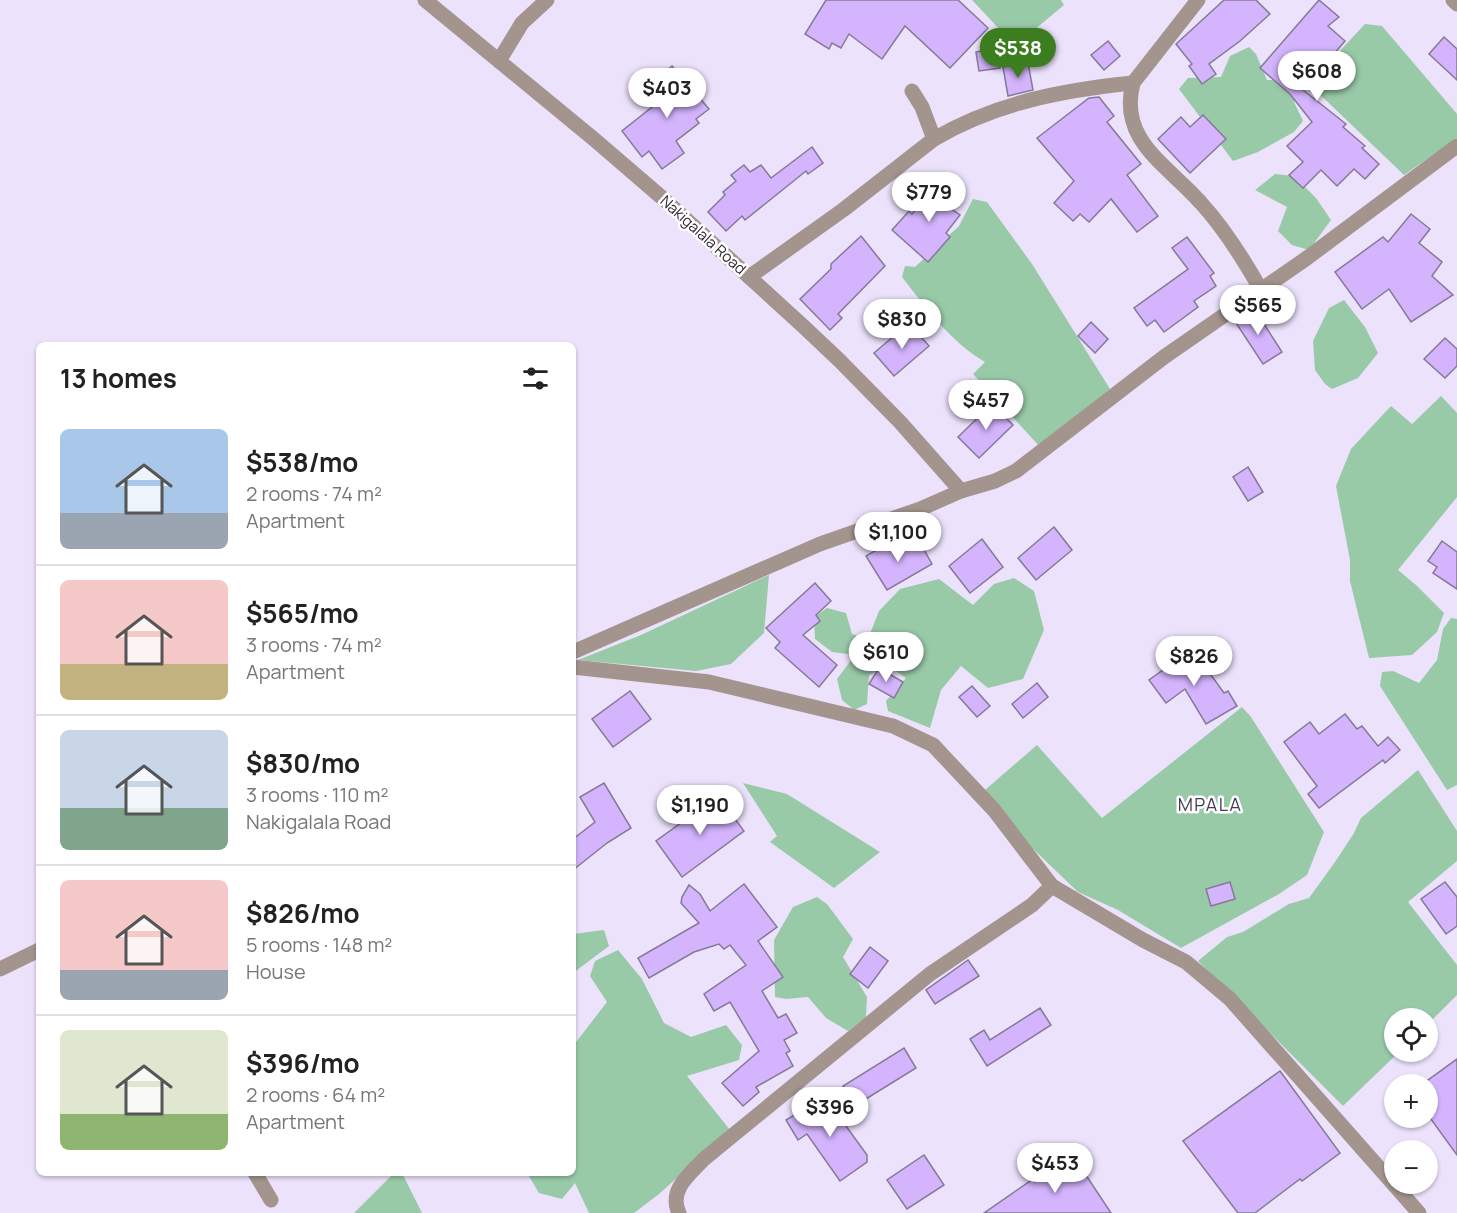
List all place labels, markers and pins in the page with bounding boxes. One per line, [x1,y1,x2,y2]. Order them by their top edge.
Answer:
pin: $538 [982,28,1054,79]
pin: $608 [1281,51,1353,102]
pin: $403 [631,68,703,119]
pin: $779 [893,172,965,223]
pin: $565 [1222,285,1294,336]
pin: $830 [866,299,938,350]
pin: $457 [950,380,1022,431]
pin: $1,100 [849,512,947,563]
pin: $610 [850,632,922,683]
pin: $826 [1158,636,1230,687]
pin: $1,190 [651,785,749,836]
pin: $396 [794,1087,866,1138]
pin: $453 [1019,1143,1091,1194]

